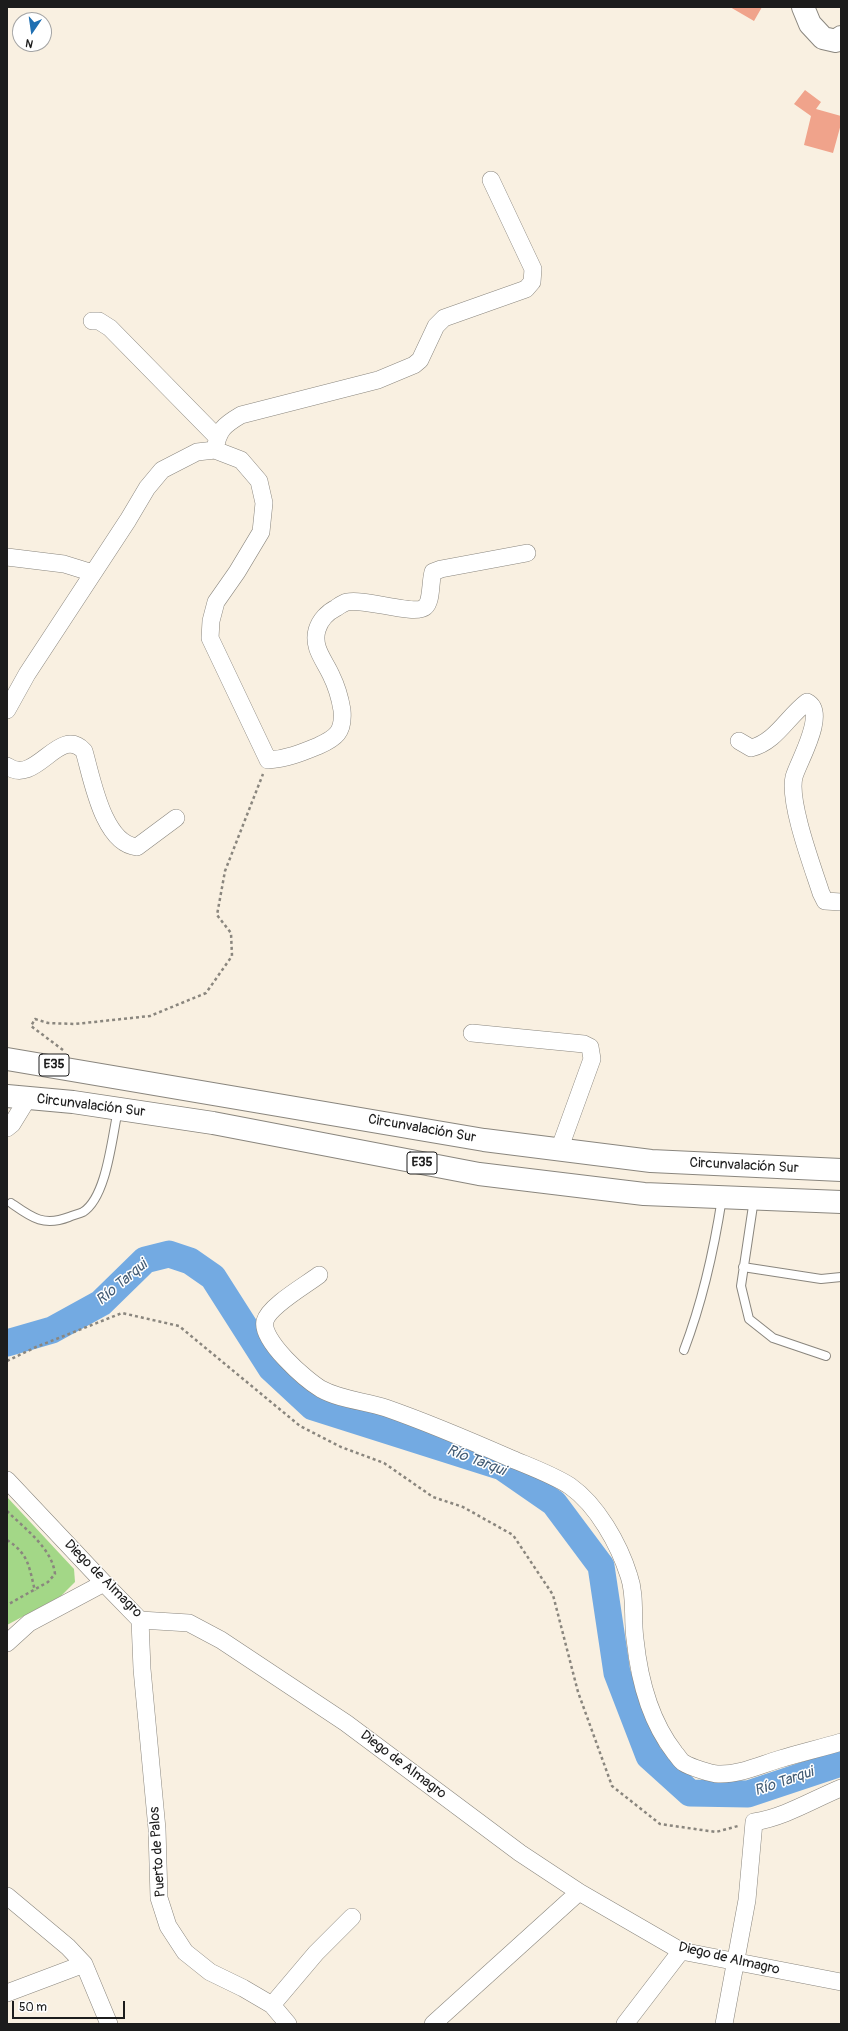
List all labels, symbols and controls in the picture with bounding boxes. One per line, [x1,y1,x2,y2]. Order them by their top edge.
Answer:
north arrow [12,12,52,52]
text: N [24,36,34,50]
road number: E35 [39,1054,69,1076]
street label: Circunvalación Sur [36,1091,146,1121]
street label: Circunvalación Sur [367,1111,477,1147]
road number: E35 [407,1152,437,1174]
street label: Circunvalación Sur [689,1155,799,1177]
water label: Río Tarqui [93,1256,151,1310]
water label: Río Tarqui [444,1442,508,1480]
street label: Diego de Almagro [61,1537,145,1621]
street label: Diego de Almagro [357,1727,449,1803]
water label: Río Tarqui [752,1764,816,1800]
street label: Puerto de Palos [146,1806,170,1898]
street label: Diego de Almagro [677,1939,781,1979]
scale bar [14,1993,127,2019]
text: 50 m [19,2000,47,2015]

